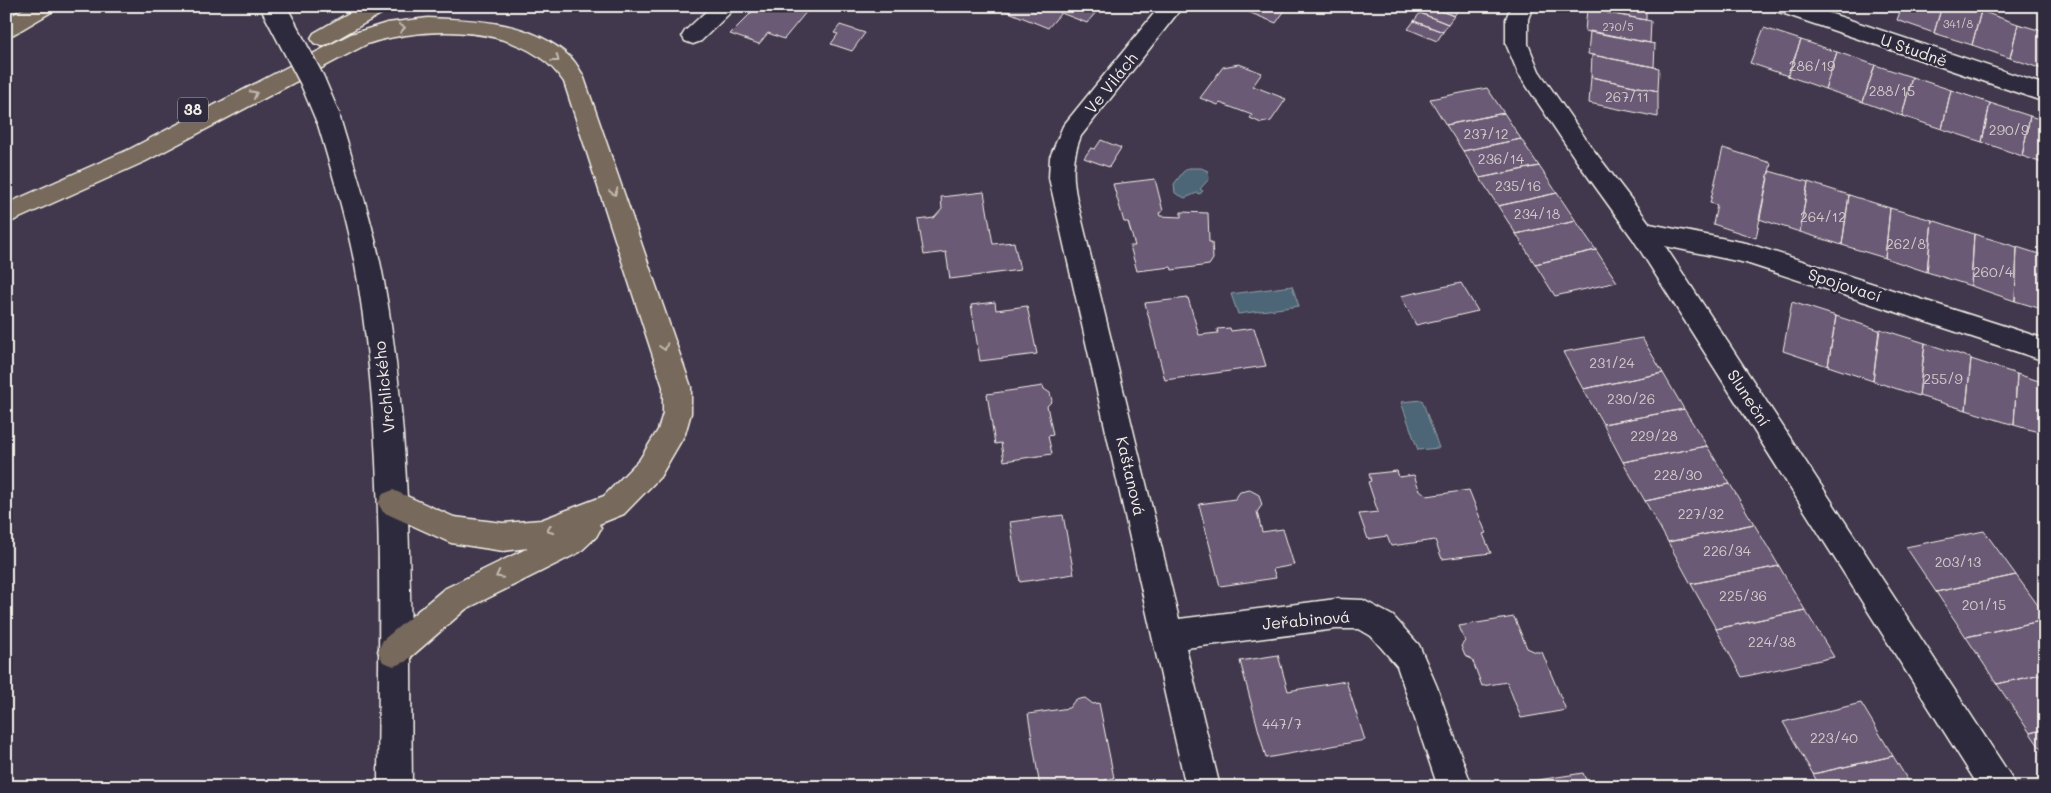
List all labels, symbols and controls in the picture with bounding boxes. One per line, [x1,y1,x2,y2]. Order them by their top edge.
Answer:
house number: 341/8 [1943,16,1973,31]
house number: 270/5 [1602,19,1634,34]
one-way arrow [398,23,406,34]
street label: U Studně [1878,28,1950,71]
street label: Ve Vilách [1080,48,1142,118]
one-way arrow [550,53,559,61]
house number: 286/19 [1789,56,1835,75]
house number: 288/15 [1869,81,1915,100]
house number: 267/11 [1605,87,1649,106]
one-way arrow [249,90,258,100]
road number: 38 [178,98,208,122]
house number: 290/9 [1989,120,2029,139]
house number: 237/12 [1463,124,1509,143]
house number: 236/14 [1478,149,1525,168]
house number: 235/16 [1495,176,1541,195]
one-way arrow [608,188,618,196]
house number: 234/18 [1514,204,1560,223]
house number: 264/12 [1800,207,1846,226]
house number: 262/8 [1886,234,1926,253]
house number: 260/4 [1973,262,2014,281]
street label: Spojovací [1806,263,1885,306]
street label: Vrchlického [368,340,399,434]
one-way arrow [658,342,668,351]
house number: 231/24 [1589,353,1636,372]
street label: Sluneční [1723,365,1776,430]
house number: 255/9 [1923,369,1963,388]
house number: 230/26 [1607,389,1655,408]
house number: 229/28 [1630,426,1678,445]
street label: Kaštanová [1112,434,1151,518]
house number: 228/30 [1654,465,1702,484]
house number: 227/32 [1678,504,1724,523]
one-way arrow [547,524,555,534]
house number: 226/34 [1703,541,1752,560]
house number: 203/13 [1935,552,1981,571]
one-way arrow [495,569,504,579]
house number: 225/36 [1719,586,1767,605]
house number: 201/15 [1962,595,2006,614]
street label: Jeřabinová [1261,605,1351,634]
house number: 224/38 [1748,632,1796,651]
house number: 447/7 [1262,714,1302,733]
house number: 223/40 [1810,728,1858,747]

